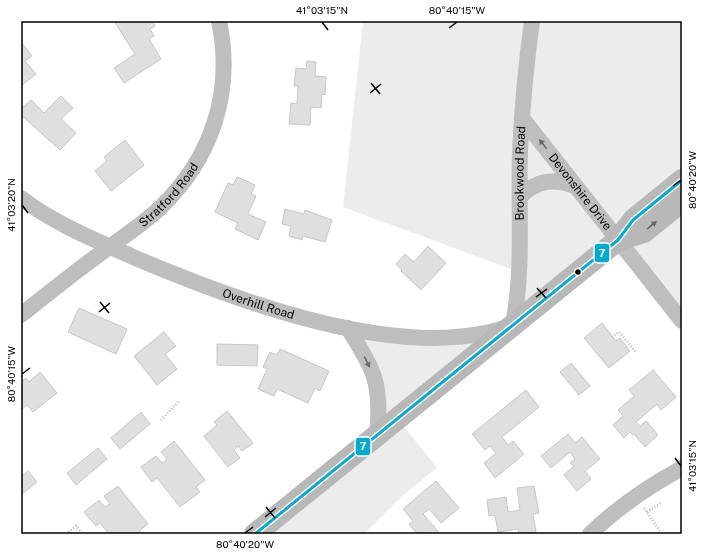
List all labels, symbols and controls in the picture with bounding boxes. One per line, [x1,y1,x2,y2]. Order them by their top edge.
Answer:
text: 41°03'15"N [296,4,348,16]
text: 80°40'15"W [429,4,486,16]
street label: Brookwood Road [513,126,528,221]
one-way arrow [538,139,547,150]
street label: Devonshire Drive [546,151,615,233]
text: 80°40'20"W [686,151,698,209]
street label: Stratford Road [136,160,201,230]
text: 41°03'20"N [5,178,17,232]
one-way arrow [647,221,658,229]
line badge: 7 [594,243,610,263]
text: 7 [599,247,606,259]
unlabelled marker [573,267,583,277]
street label: Overhill Road [220,286,296,322]
text: 80°40'15"W [5,345,17,402]
one-way arrow [364,356,371,367]
line badge: 7 [355,437,371,456]
text: 7 [360,440,367,452]
text: 41°03'15"N [686,440,698,492]
text: 80°40'20"W [216,538,274,550]

